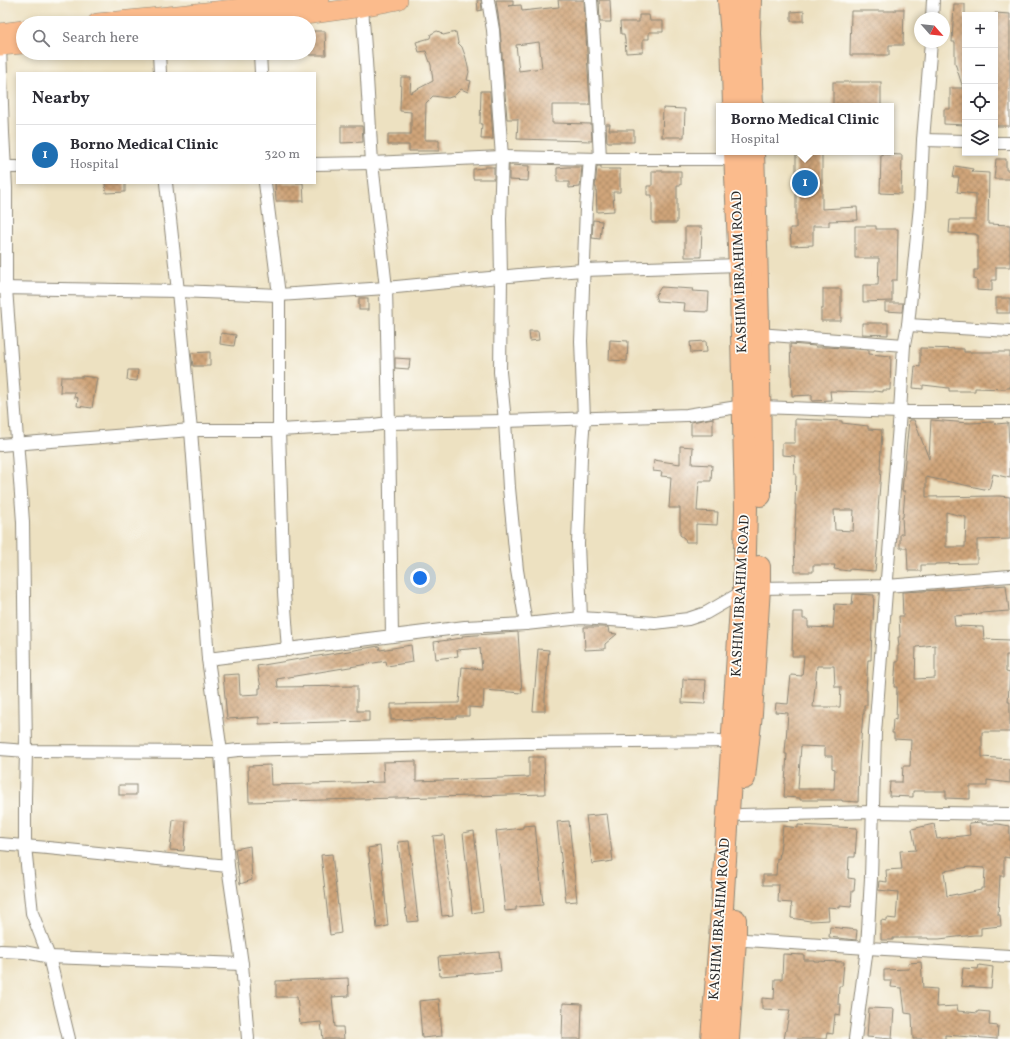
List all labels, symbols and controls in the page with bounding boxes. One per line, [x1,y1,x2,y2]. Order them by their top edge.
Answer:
north arrow [914,12,950,48]
map controls [962,12,998,156]
button: + [962,12,998,48]
search box [16,16,316,60]
icon: search [30,27,52,49]
text: Search here [62,28,139,49]
button: − [962,48,998,84]
button: locate [962,84,998,120]
text: Nearby [32,87,90,110]
popup [716,103,894,155]
text: Borno Medical Clinic [731,110,879,131]
button: layers [962,120,998,156]
text: Hospital [731,131,779,149]
text: Borno Medical Clinic [70,135,218,156]
text: 1 [42,146,48,164]
text: 320 m [265,146,300,164]
text: Hospital [70,156,119,174]
pin: 1 [792,168,818,198]
street label: KASHIM IBRAHIM ROAD [728,190,752,354]
street label: KASHIM IBRAHIM ROAD [727,514,755,678]
your location [410,568,430,588]
street label: KASHIM IBRAHIM ROAD [705,837,735,1001]

